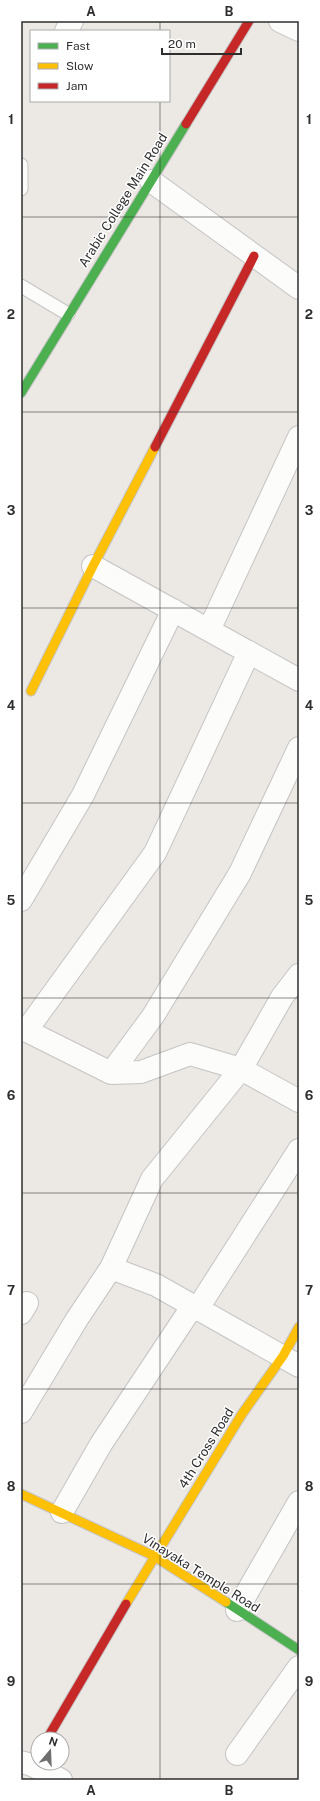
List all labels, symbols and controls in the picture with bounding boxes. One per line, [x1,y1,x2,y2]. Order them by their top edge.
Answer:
text: A [86,4,96,19]
text: B [225,4,234,19]
legend [30,30,170,102]
scale bar [162,30,241,56]
text: 20 m [168,37,196,51]
text: Fast [66,39,91,53]
text: Slow [66,59,94,73]
text: Jam [66,79,88,93]
text: 1 [8,112,14,127]
text: 1 [306,112,312,127]
street label: Arabic College Main Road [76,130,170,270]
text: 2 [7,307,15,322]
text: 2 [305,307,313,322]
text: 3 [7,503,16,518]
text: 3 [305,503,314,518]
text: 4 [7,698,16,713]
text: 4 [305,698,314,713]
text: 5 [7,893,16,908]
text: 5 [305,893,314,908]
text: 6 [7,1088,16,1103]
text: 6 [305,1088,314,1103]
text: 7 [7,1283,15,1298]
text: 7 [305,1283,313,1298]
street label: 4th Cross Road [175,1405,237,1491]
text: 8 [7,1479,16,1494]
text: 8 [305,1479,314,1494]
street label: Vinayaka Temple Road [139,1531,263,1615]
text: 9 [7,1674,15,1689]
text: 9 [305,1674,313,1689]
north arrow [30,1731,70,1771]
text: N [47,1734,59,1749]
text: A [86,1783,96,1798]
text: B [225,1783,234,1798]

